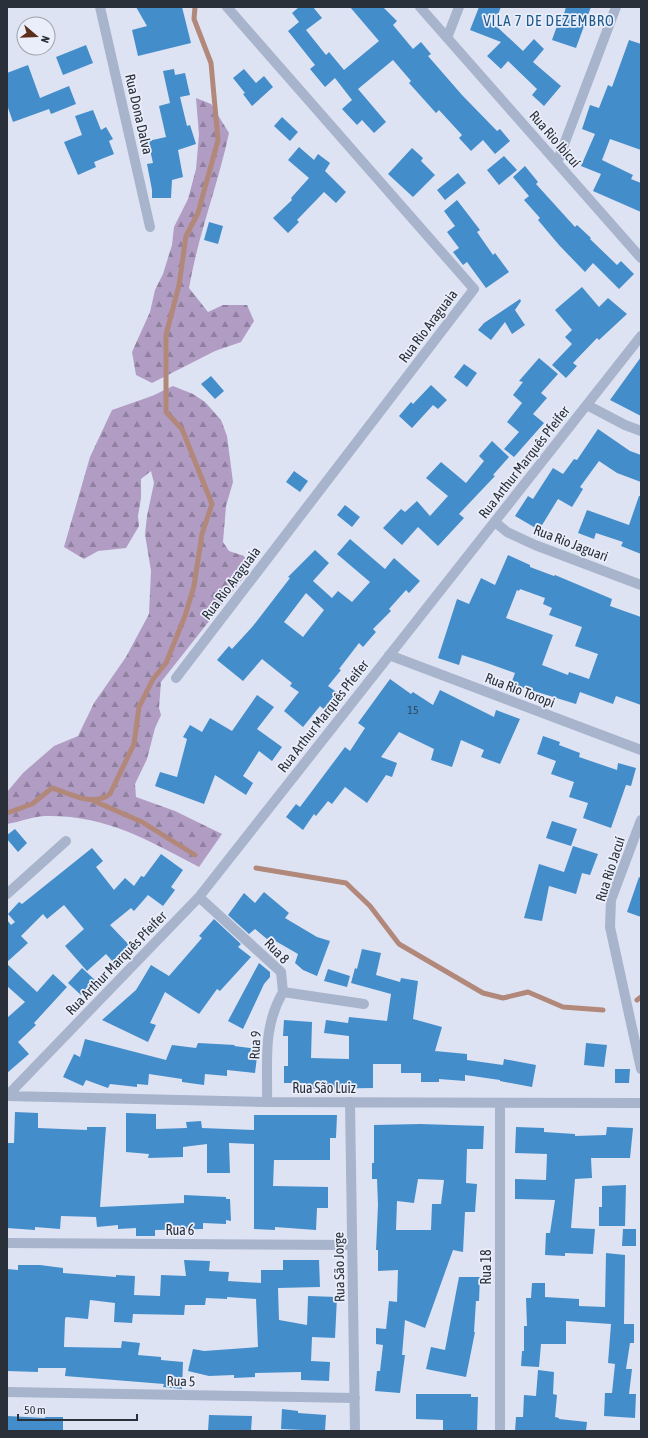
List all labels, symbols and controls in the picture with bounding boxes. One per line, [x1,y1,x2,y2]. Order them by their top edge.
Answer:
district label: VILA 7 DE DEZEMBRO [483,12,615,29]
north arrow [16,16,56,56]
text: N [39,34,52,44]
street label: Rua Dona Dalva [122,72,156,156]
street label: Rua Rio Ibicuí [526,108,584,170]
street label: Rua Rio Araguaia [395,286,461,366]
street label: Rua Arthur Marquês Pfeifer [475,402,573,521]
street label: Rua Rio Jaguari [531,521,611,565]
street label: Rua Rio Araguaia [198,543,264,623]
street label: Rua Arthur Marquês Pfeifer [274,656,372,775]
street label: Rua Rio Toropi [483,669,557,711]
house number: 15 [407,703,419,717]
street label: Rua Rio Jacuí [592,835,628,903]
street label: Rua Arthur Marquês Pfeifer [62,907,170,1018]
street label: Rua 8 [261,935,293,967]
street label: Rua 9 [246,1030,264,1060]
street label: Rua São Luiz [292,1080,356,1096]
street label: Rua 6 [166,1222,195,1238]
street label: Rua São Jorge [330,1232,348,1302]
street label: Rua 18 [478,1249,494,1285]
street label: Rua 5 [166,1373,196,1389]
scale bar [18,1396,137,1422]
text: 50 m [24,1403,46,1417]

